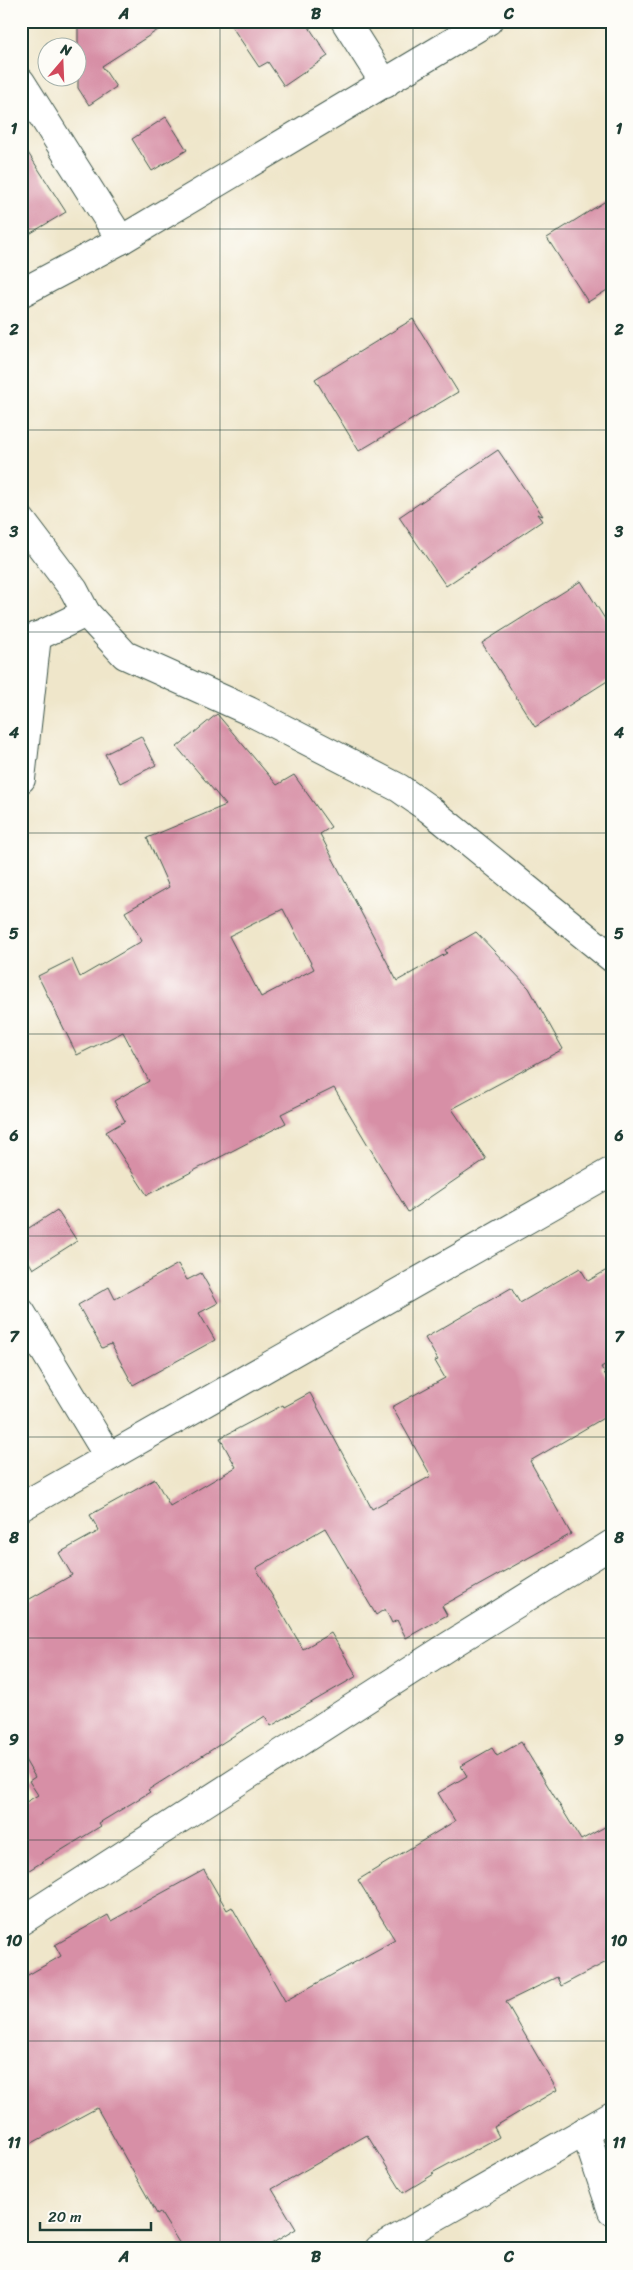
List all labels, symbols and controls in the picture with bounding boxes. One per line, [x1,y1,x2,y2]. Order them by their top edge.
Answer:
text: A [118,0,129,28]
text: B [311,0,322,28]
text: C [503,0,515,28]
text: N [56,36,75,64]
north arrow [38,38,88,88]
text: 1 [11,114,18,143]
text: 1 [616,114,623,143]
text: 2 [8,315,19,344]
text: 2 [613,315,624,344]
text: 3 [9,517,19,546]
text: 3 [614,517,624,546]
text: 4 [8,718,19,747]
text: 4 [613,718,624,747]
text: 5 [9,919,19,948]
text: 5 [614,919,624,948]
text: 6 [8,1121,19,1150]
text: 6 [613,1121,624,1150]
text: 7 [9,1322,20,1351]
text: 7 [614,1322,625,1351]
text: 8 [8,1523,19,1552]
text: 8 [613,1523,624,1552]
text: 9 [9,1725,19,1754]
text: 9 [614,1725,624,1754]
text: 10 [6,1926,22,1955]
text: 10 [611,1926,627,1955]
text: 11 [7,2128,21,2157]
text: 11 [612,2128,626,2157]
scale bar [40,2200,151,2232]
text: 20 m [48,2204,82,2230]
text: A [118,2242,129,2270]
text: B [311,2242,322,2270]
text: C [503,2242,515,2270]

